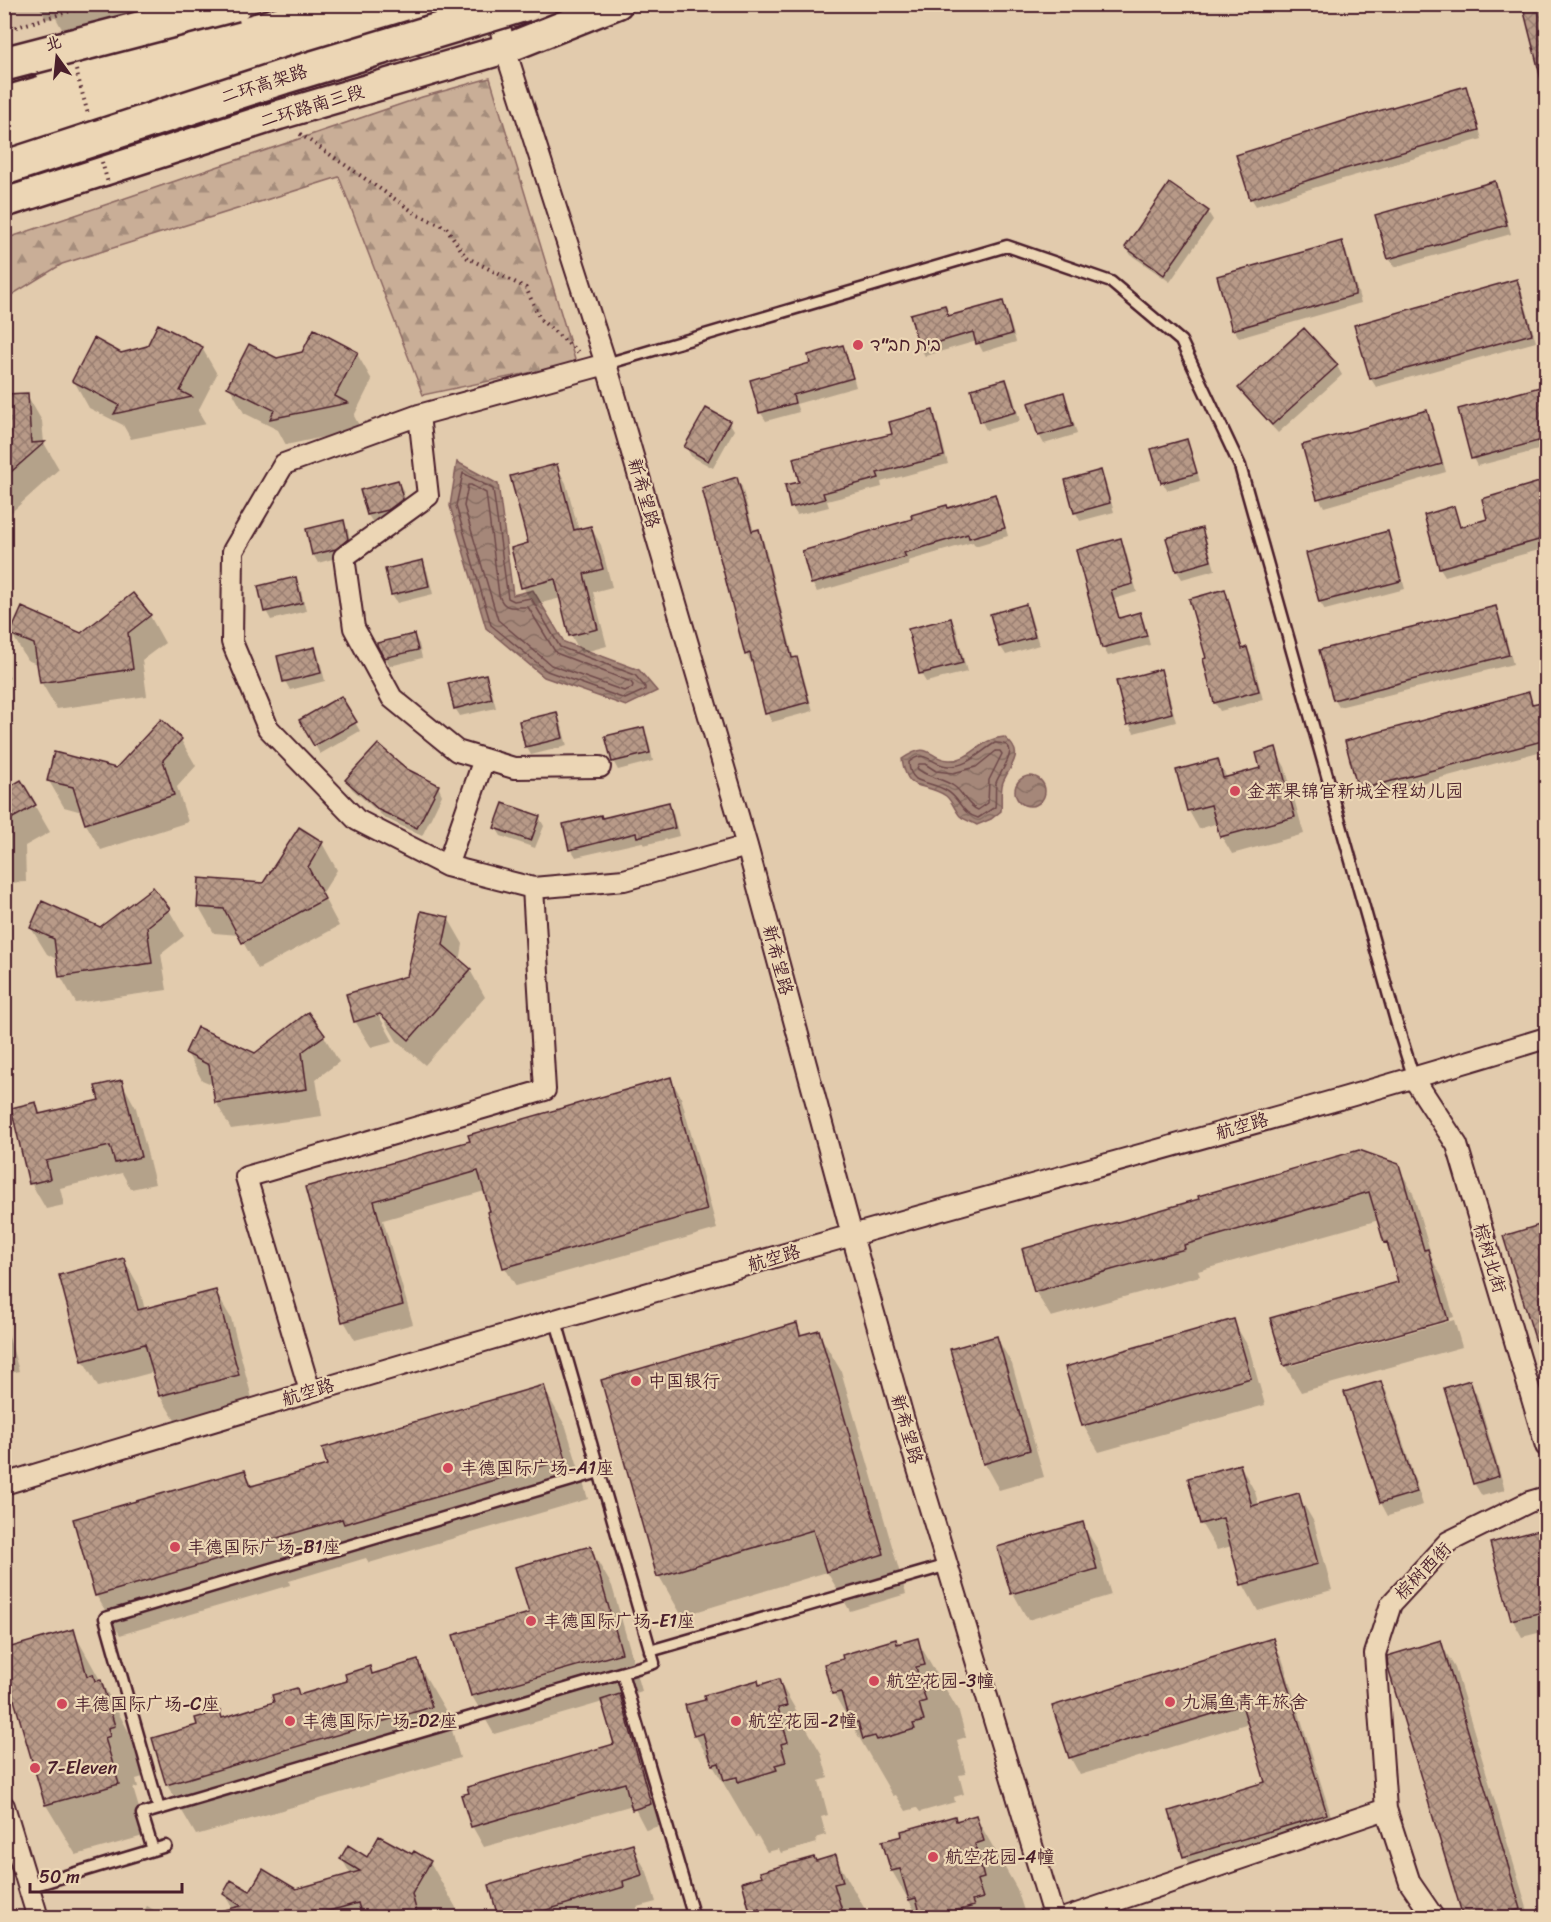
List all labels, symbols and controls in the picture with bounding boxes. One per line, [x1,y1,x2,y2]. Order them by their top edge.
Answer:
north arrow [27,27,87,87]
text: 北 [42,27,65,59]
street label: 二环高架路 [216,55,312,113]
street label: 二环路南三段 [256,75,368,137]
place label: בית חב"ד [870,329,941,361]
marker: בית חב"ד [851,338,865,352]
street label: 新希望路 [619,454,669,532]
place label: 金苹果锦官新城全程幼儿园 [1247,775,1463,807]
marker: 金苹果锦官新城全程幼儿园 [1228,784,1242,798]
street label: 新希望路 [753,921,803,999]
street label: 航空路 [1212,1103,1272,1149]
street label: 棕树北街 [1464,1219,1516,1297]
street label: 航空路 [744,1235,804,1281]
place label: 中国银行 [648,1365,720,1397]
street label: 航空路 [278,1369,338,1415]
marker: 中国银行 [629,1374,643,1388]
street label: 新希望路 [882,1390,932,1468]
place label: 丰德国际广场-A1座 [460,1452,614,1484]
marker: 丰德国际广场-A1座 [441,1461,455,1475]
place label: 丰德国际广场-B1座 [187,1531,340,1563]
street label: 棕树西街 [1386,1534,1460,1608]
marker: 丰德国际广场-B1座 [168,1540,182,1554]
place label: 丰德国际广场-E1座 [543,1605,695,1637]
marker: 丰德国际广场-E1座 [524,1614,538,1628]
place label: 航空花园-3幢 [886,1665,994,1697]
marker: 航空花园-3幢 [867,1674,881,1688]
place label: 九漏鱼青年旅舍 [1182,1686,1308,1718]
place label: 丰德国际广场-C座 [74,1688,220,1720]
marker: 九漏鱼青年旅舍 [1163,1695,1177,1709]
marker: 丰德国际广场-C座 [55,1697,69,1711]
place label: 丰德国际广场-D2座 [302,1705,458,1737]
place label: 航空花园-2幢 [748,1705,857,1737]
marker: 丰德国际广场-D2座 [283,1714,297,1728]
marker: 航空花园-2幢 [729,1714,743,1728]
place label: 7-Eleven [47,1752,118,1784]
marker: 7-Eleven [28,1761,42,1775]
place label: 航空花园-4幢 [945,1841,1055,1873]
marker: 航空花园-4幢 [926,1850,940,1864]
scale bar [30,1856,182,1894]
text: 50 m [39,1861,80,1893]

